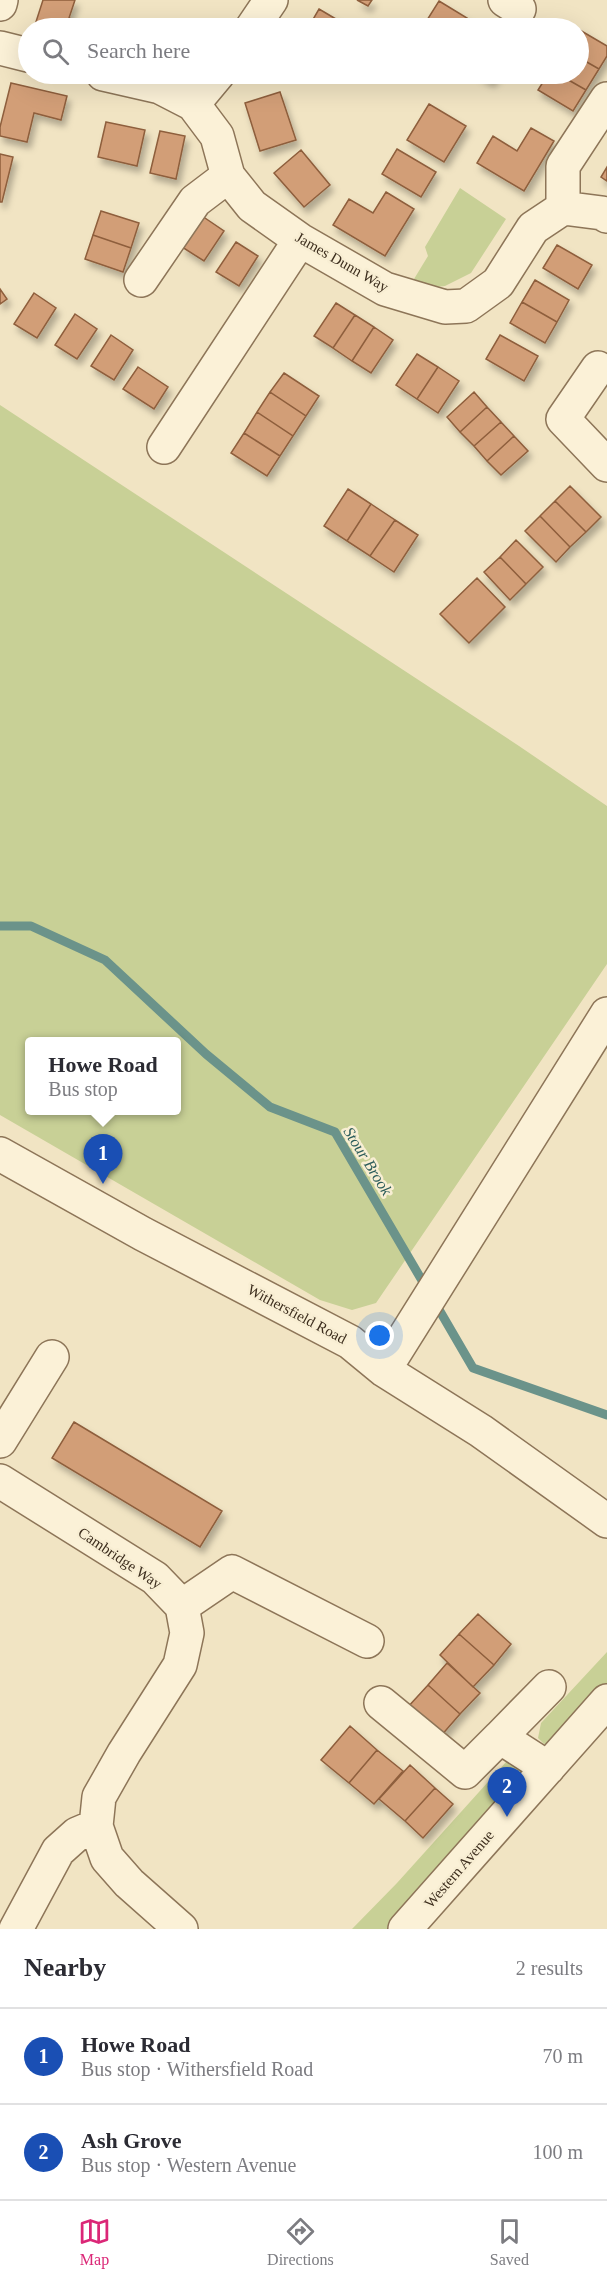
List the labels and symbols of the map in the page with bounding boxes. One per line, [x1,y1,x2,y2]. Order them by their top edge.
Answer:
street label: James Dunn Way [293,229,392,295]
water label: Stour Brook [340,1124,396,1199]
pin: 1 [84,1134,122,1184]
street label: Withersfield Road [245,1281,350,1347]
your location [365,1321,394,1350]
street label: Cambridge Way [75,1524,165,1592]
pin: 2 [488,1768,526,1817]
street label: Western Avenue [421,1827,497,1911]

